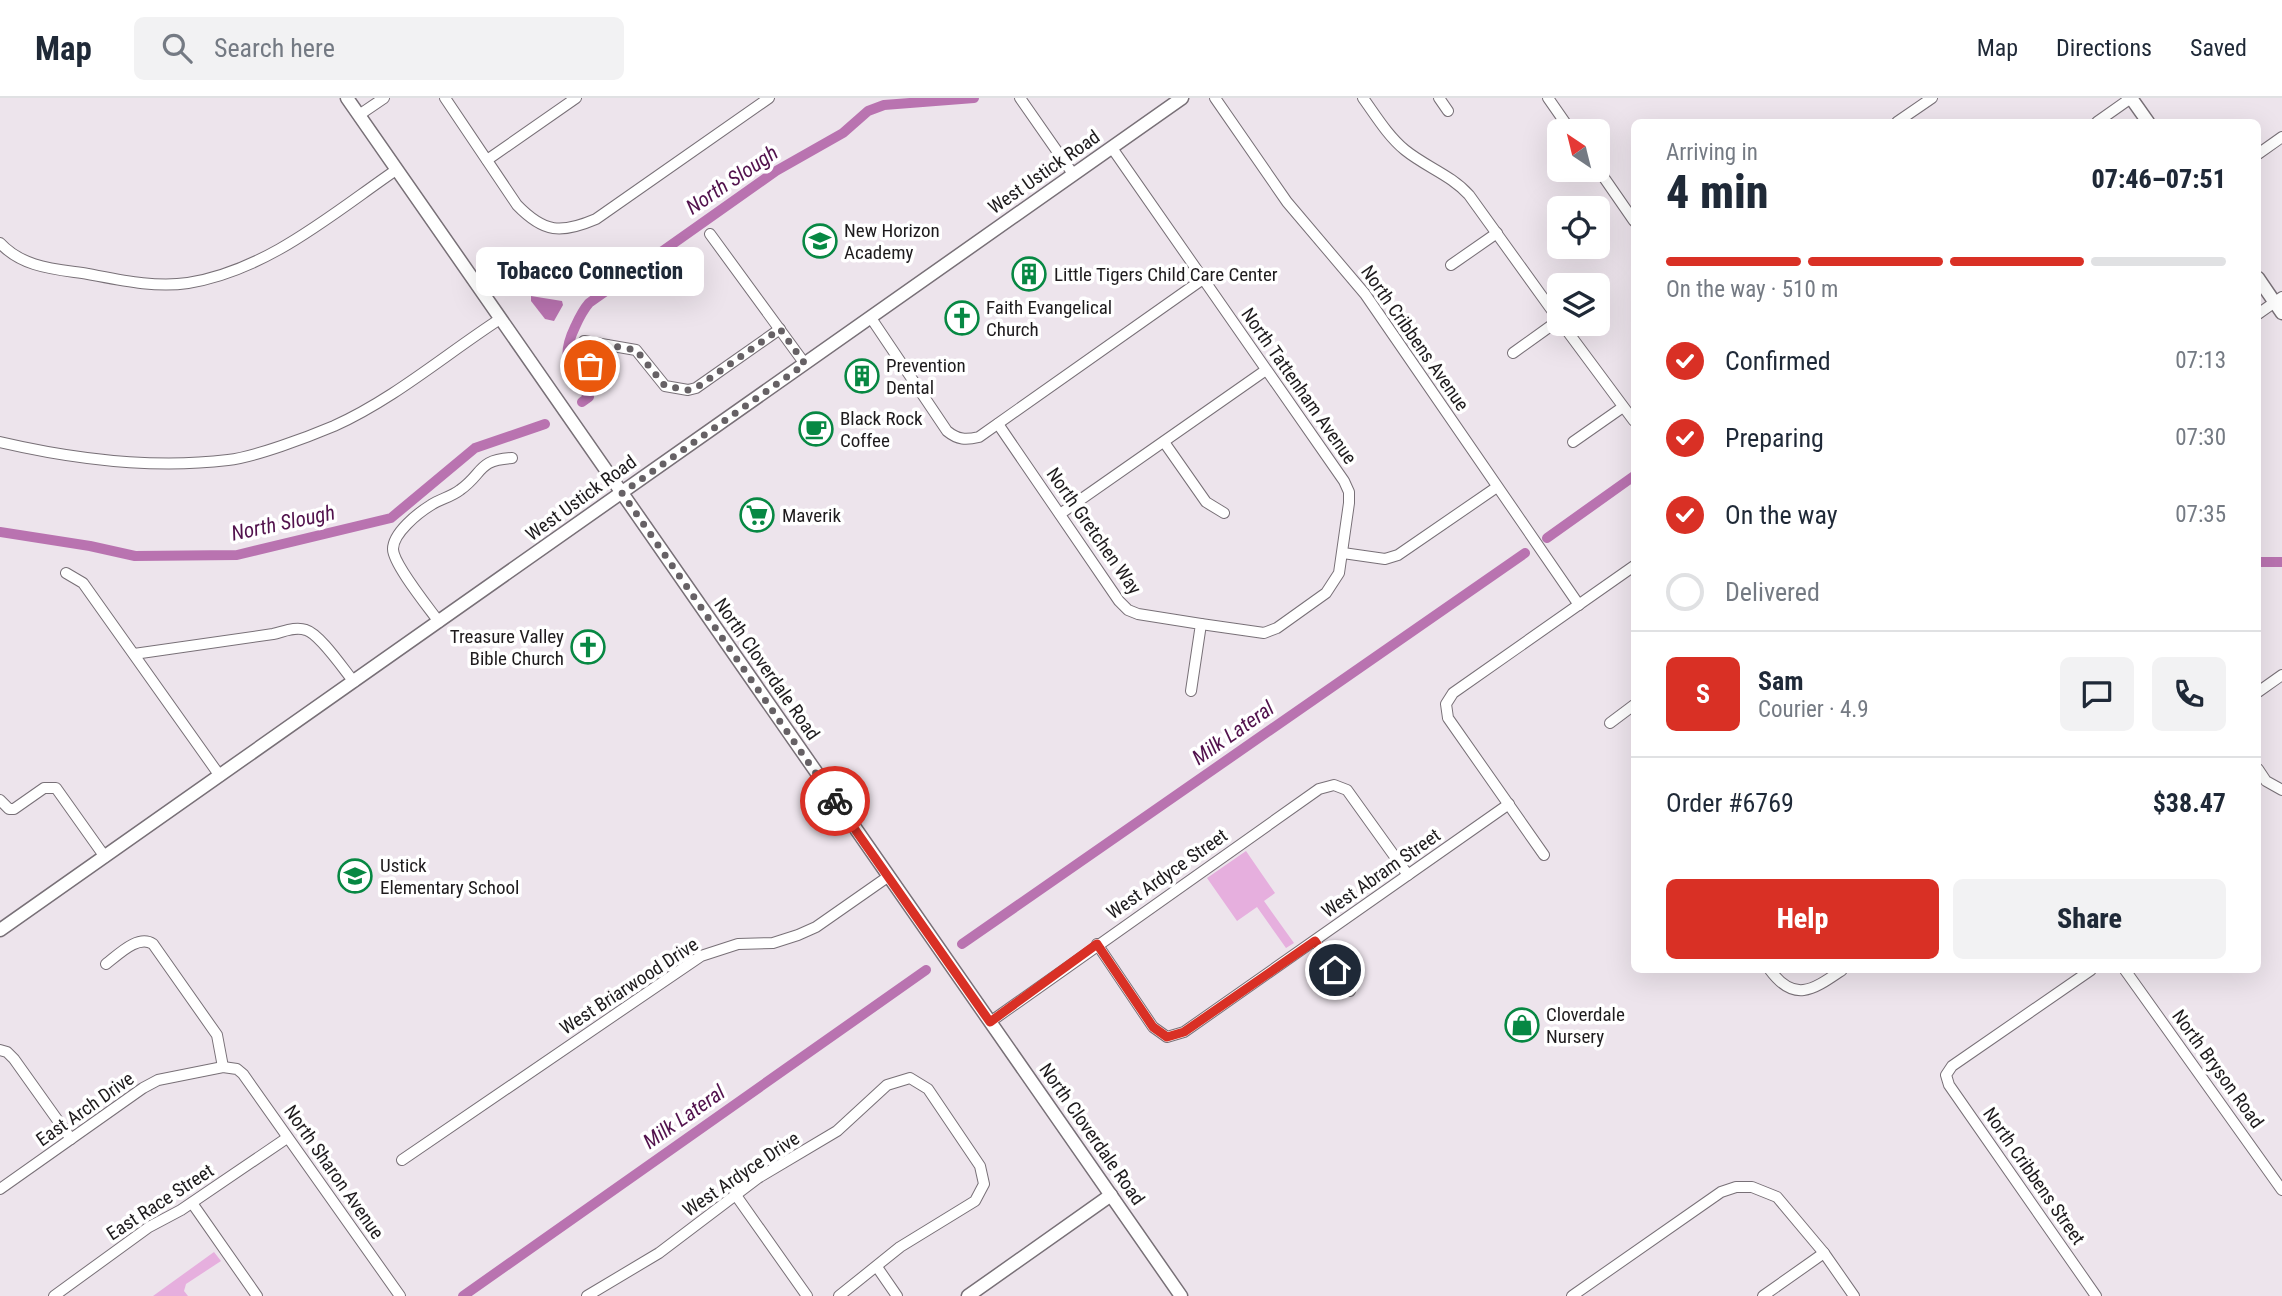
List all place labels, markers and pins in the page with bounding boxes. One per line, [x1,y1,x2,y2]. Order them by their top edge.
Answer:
place label: New Horizon Academy [844,219,940,264]
school or university icon: New Horizon Academy [801,222,839,260]
callout: Tobacco Connection [476,247,704,296]
building icon: Little Tigers Child Care Center [1010,255,1048,293]
place label: Little Tigers Child Care Center [1054,263,1278,286]
place label: Faith Evangelical Church [986,296,1112,341]
church icon: Faith Evangelical Church [943,299,981,337]
pin [560,336,620,396]
place label: Prevention Dental [886,354,966,399]
building icon: Prevention Dental [843,357,881,395]
place label: Black Rock Coffee [840,407,923,452]
cafe icon: Black Rock Coffee [797,410,835,448]
supermarket icon: Maverik [738,496,776,534]
place label: Maverik [782,504,841,527]
place label: Treasure Valley Bible Church [450,625,564,670]
church icon: Treasure Valley Bible Church [569,628,607,666]
place label: Ustick Elementary School [380,854,519,899]
school or university icon: Ustick Elementary School [336,857,374,895]
pin [1305,940,1365,1000]
place label: Cloverdale Nursery [1546,1003,1625,1048]
shop icon: Cloverdale Nursery [1503,1006,1541,1044]

